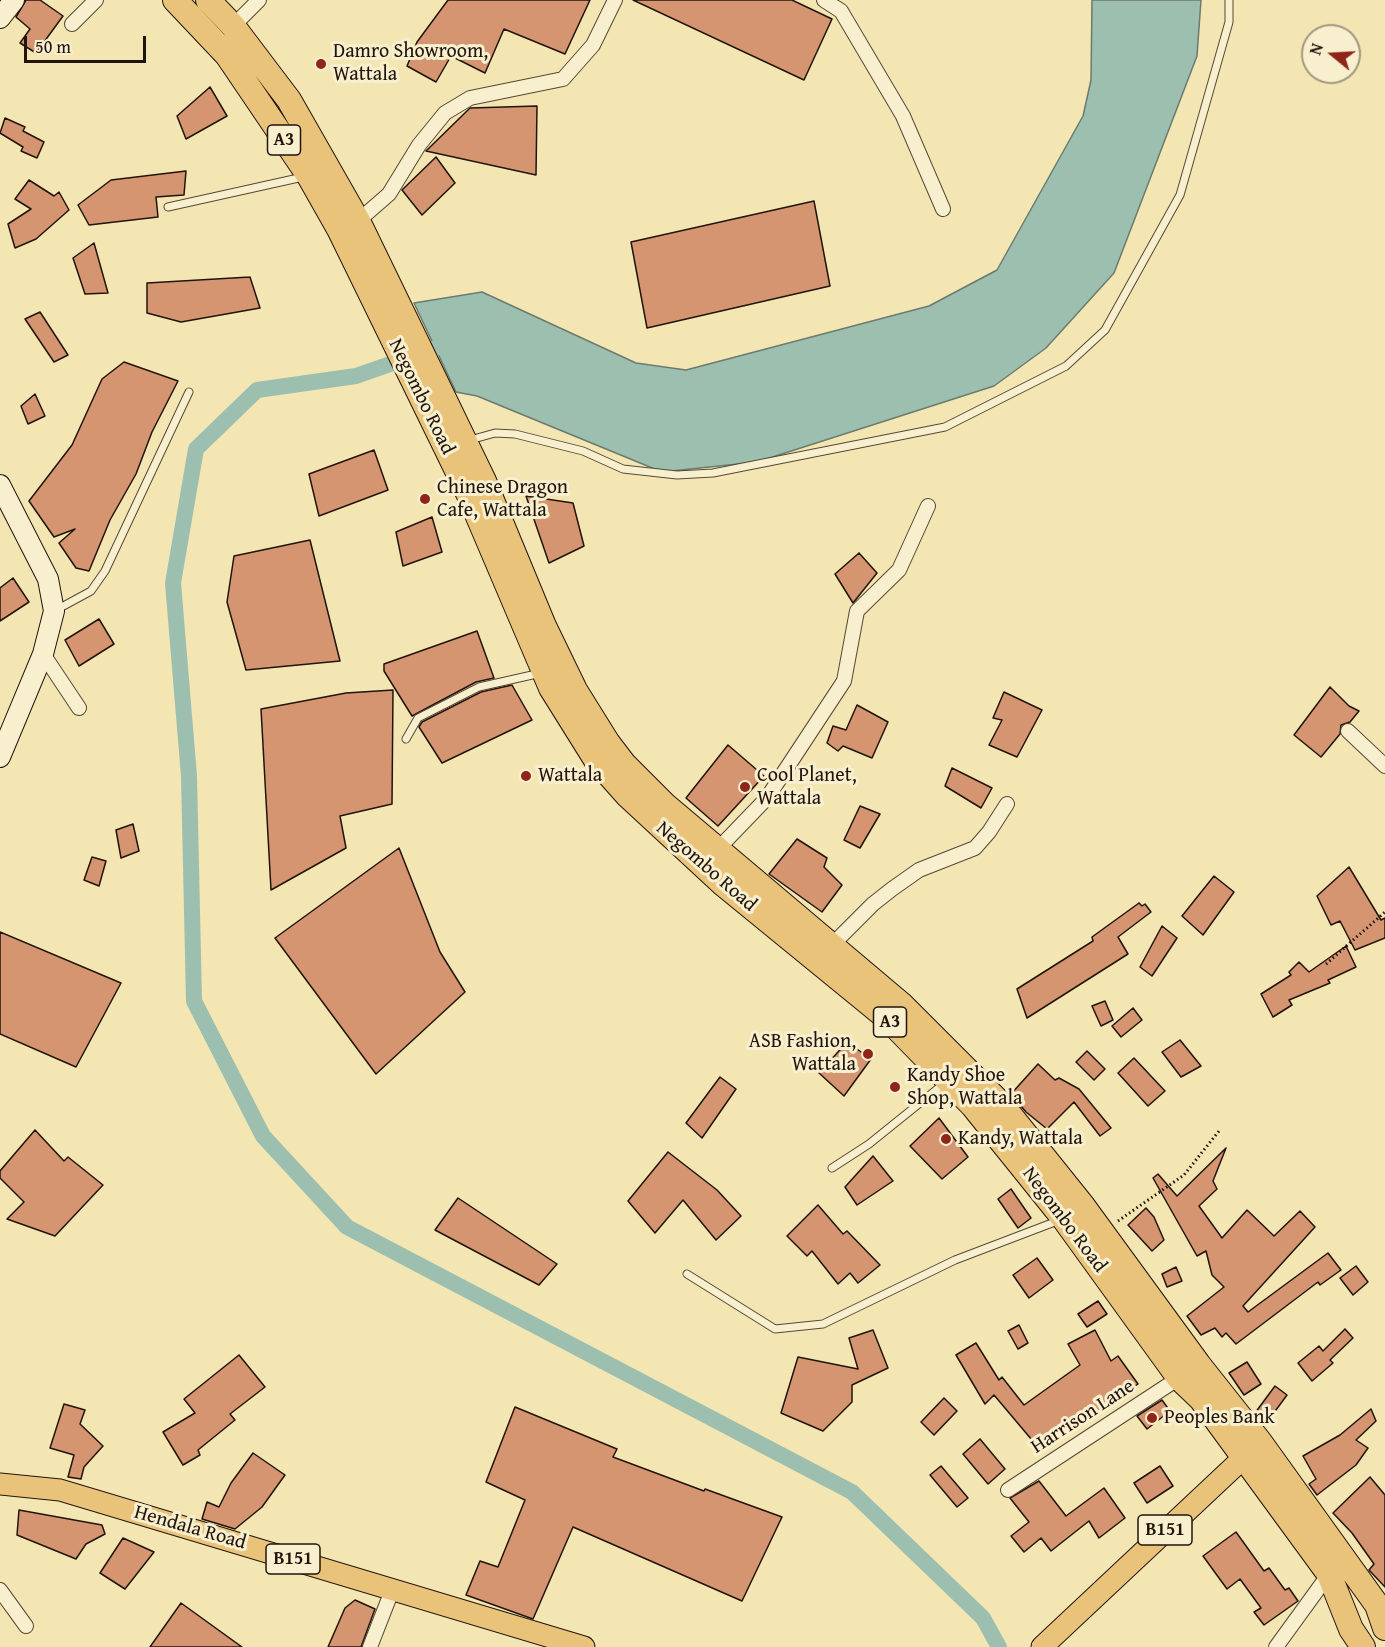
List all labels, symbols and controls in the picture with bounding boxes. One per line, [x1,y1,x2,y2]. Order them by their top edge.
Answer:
scale bar [27,24,148,62]
north arrow [1301,24,1361,84]
text: 50 m [35,33,71,60]
place label: Damro Showroom, Wattala [333,40,488,87]
text: N [1303,40,1329,58]
marker: Damro Showroom, Wattala [314,57,328,71]
road number: A3 [268,125,300,155]
street label: Negombo Road [383,335,459,459]
place label: Chinese Dragon Cafe, Wattala [437,476,568,523]
marker: Chinese Dragon Cafe, Wattala [418,492,432,506]
place label: Wattala [538,764,602,788]
place label: Cool Planet, Wattala [757,764,857,811]
marker: Wattala [519,769,533,783]
marker: Cool Planet, Wattala [738,780,752,794]
street label: Negombo Road [651,817,761,917]
road number: A3 [874,1007,906,1037]
place label: ASB Fashion, Wattala [749,1030,856,1077]
marker: ASB Fashion, Wattala [861,1047,875,1061]
place label: Kandy Shoe Shop, Wattala [907,1064,1023,1111]
marker: Kandy Shoe Shop, Wattala [888,1080,902,1094]
place label: Kandy, Wattala [958,1127,1083,1151]
marker: Kandy, Wattala [939,1132,953,1146]
street label: Negombo Road [1017,1163,1111,1277]
street label: Harrison Lane [1027,1375,1139,1459]
place label: Peoples Bank [1164,1406,1275,1430]
marker: Peoples Bank [1145,1411,1159,1425]
street label: Hendala Road [131,1501,249,1555]
road number: B151 [1138,1515,1192,1545]
road number: B151 [266,1544,320,1574]

